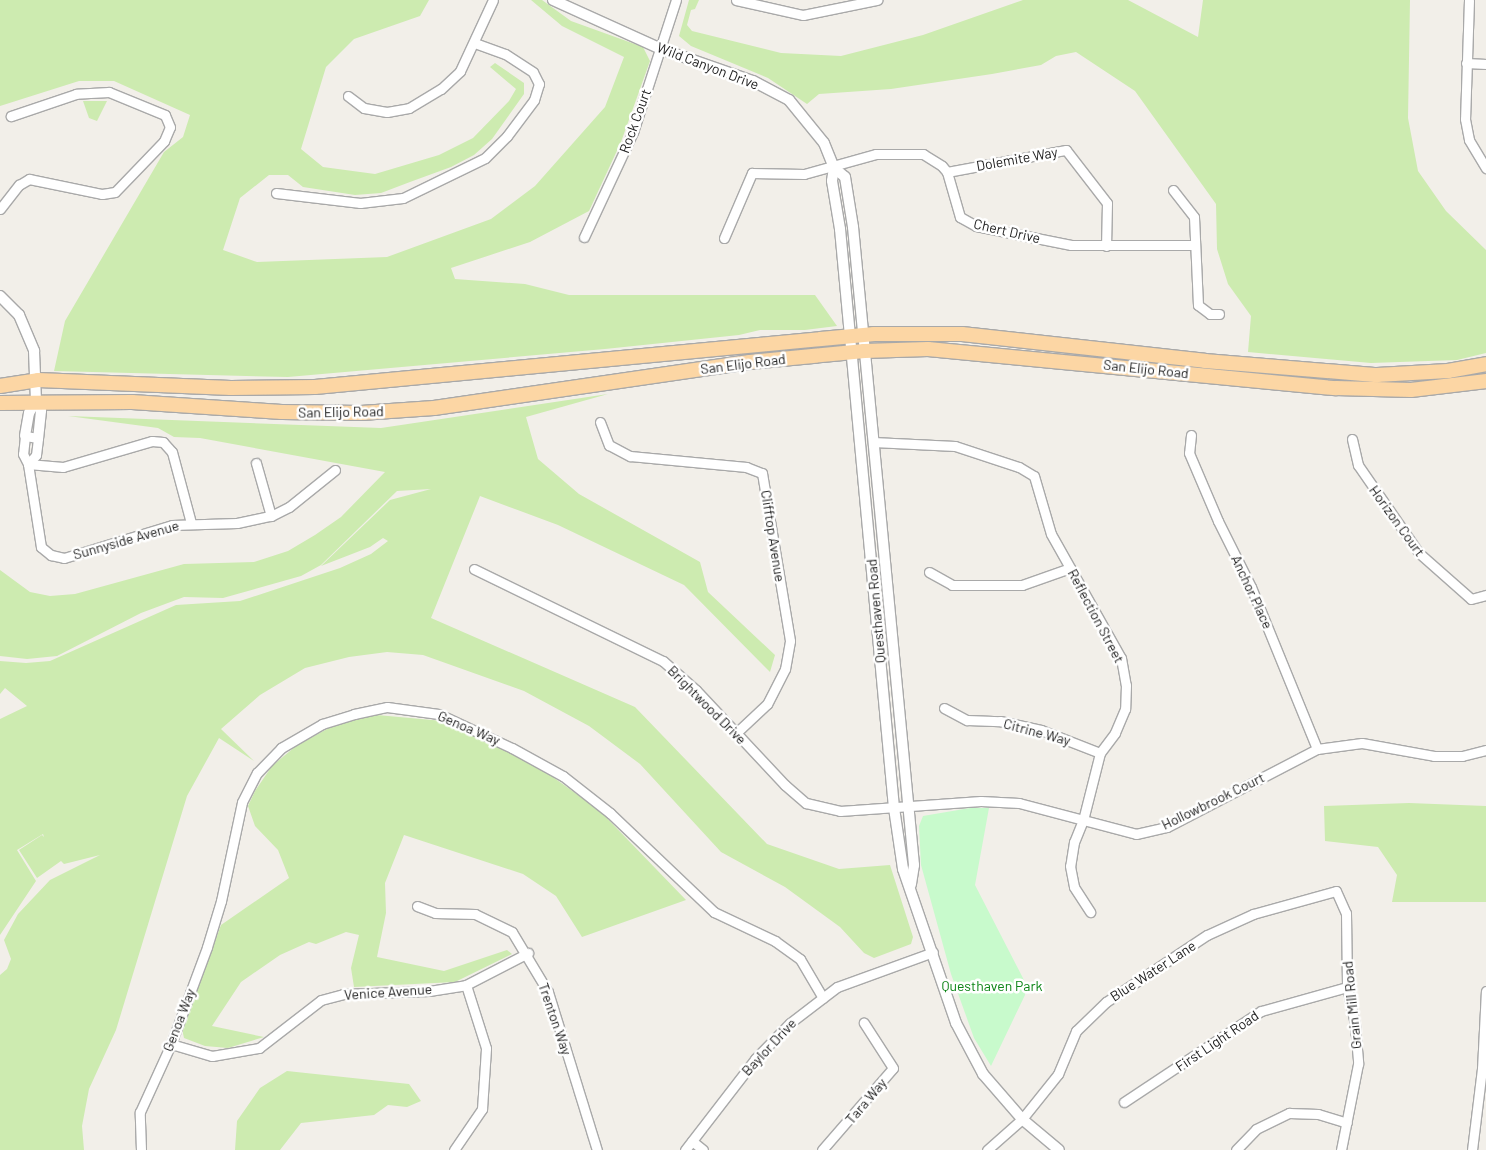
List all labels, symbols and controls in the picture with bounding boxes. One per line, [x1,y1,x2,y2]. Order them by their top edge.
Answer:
street label: Wild Canyon Drive [655,39,761,93]
street label: Rock Court [616,87,654,155]
street label: Dolemite Way [975,144,1059,174]
street label: Chert Drive [972,215,1042,247]
street label: San Elijo Road [699,350,787,378]
street label: San Elijo Road [1102,356,1190,382]
street label: San Elijo Road [298,403,384,421]
street label: Horizon Court [1366,482,1428,560]
street label: Clifftop Avenue [757,489,789,583]
street label: Sunnyside Avenue [71,517,181,563]
street label: Anchor Place [1228,552,1276,632]
street label: Questhaven Road [863,558,889,664]
street label: Reflection Street [1064,566,1128,666]
street label: Brightwood Drive [664,662,750,748]
street label: Genoa Way [435,707,503,749]
street label: Citrine Way [1002,715,1072,749]
street label: Hollowbrook Court [1159,769,1267,833]
street label: Blue Water Lane [1107,937,1199,1005]
street label: Grain Mill Road [1339,960,1365,1050]
park label: Questhaven Park [941,978,1043,994]
street label: Venice Avenue [343,981,433,1003]
street label: Trenton Way [535,981,575,1057]
street label: Genoa Way [159,986,199,1054]
street label: First Light Road [1172,1007,1262,1075]
street label: Baylor Drive [738,1015,800,1079]
street label: Tara Way [842,1075,890,1127]

